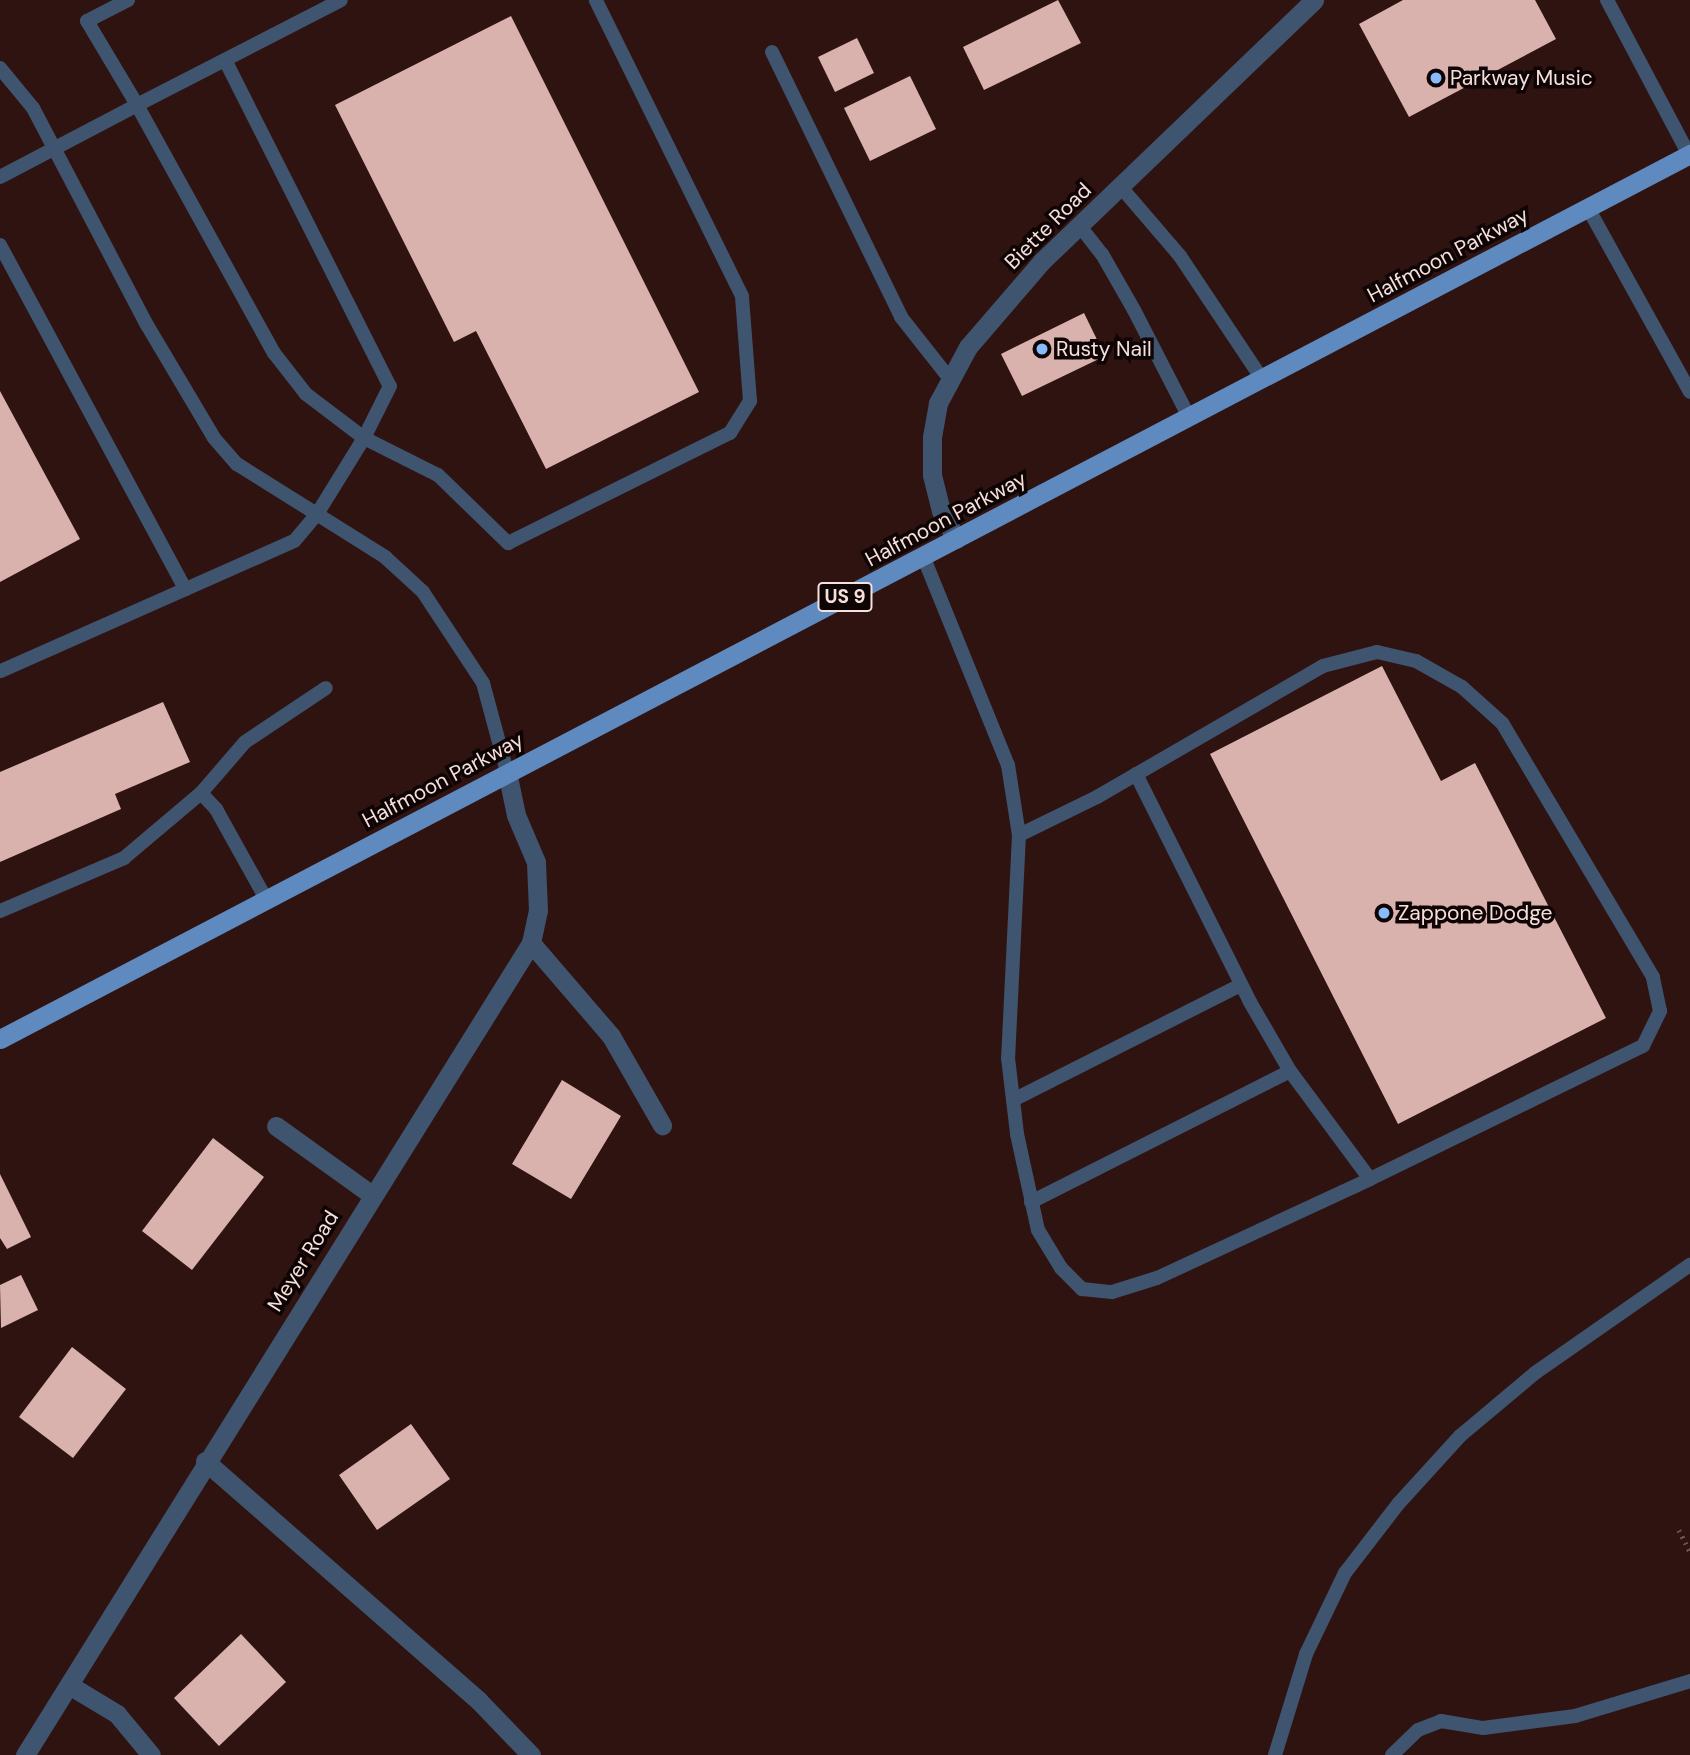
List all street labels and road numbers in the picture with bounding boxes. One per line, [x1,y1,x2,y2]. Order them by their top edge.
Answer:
street label: Biette Road [1000,178,1096,274]
street label: Halfmoon Parkway [1363,202,1533,308]
street label: Halfmoon Parkway [861,466,1031,572]
road number: US 9 [817,582,873,612]
street label: Halfmoon Parkway [358,727,528,833]
street label: Meyer Road [262,1206,344,1316]

